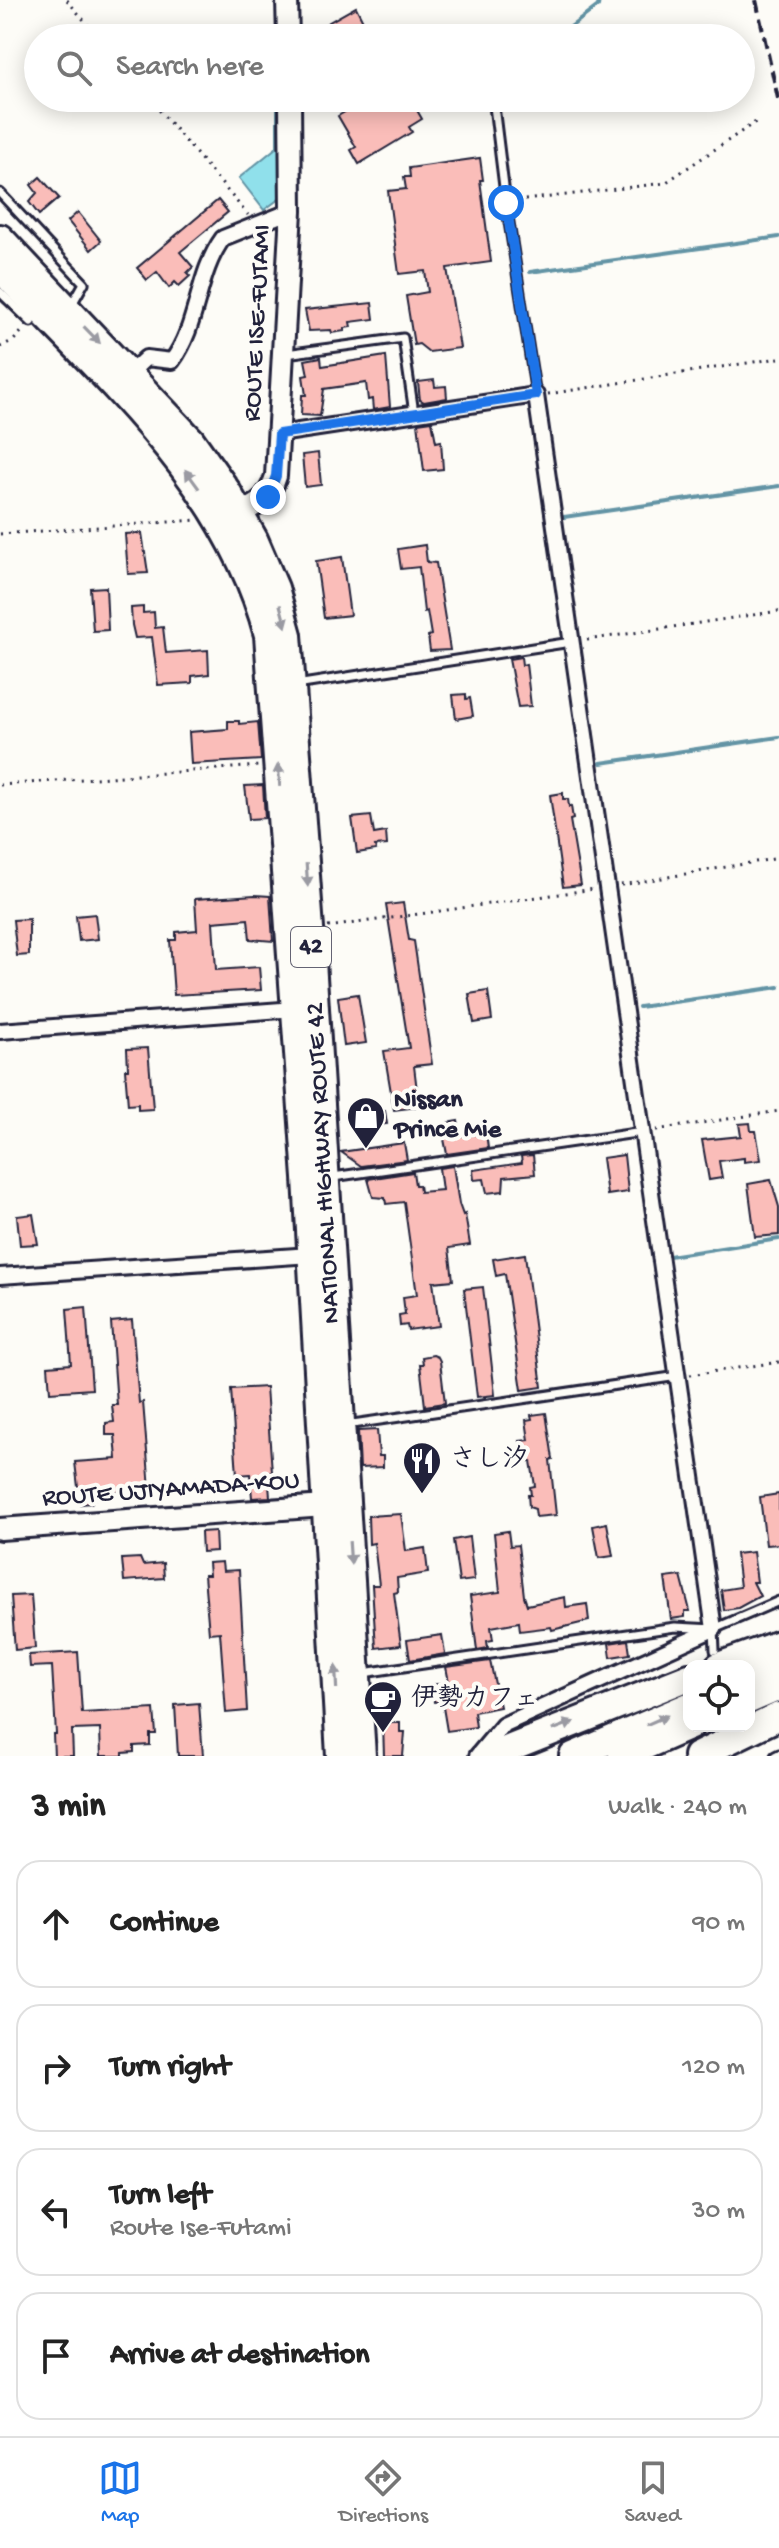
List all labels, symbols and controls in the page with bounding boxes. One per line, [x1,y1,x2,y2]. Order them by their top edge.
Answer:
search box [24,24,755,112]
icon: search [52,46,96,90]
text: Search here [116,51,264,86]
route start [488,185,524,221]
street label: ROUTE ISE-FUTAMI [238,224,280,422]
one-way arrow [83,325,101,344]
one-way arrow [184,469,200,489]
route end [250,479,286,515]
one-way arrow [278,603,290,628]
one-way arrow [272,762,285,787]
one-way arrow [301,862,314,887]
road number: 42 [291,927,331,967]
street label: NATIONAL HIGHWAY ROUTE 42 [301,1001,349,1325]
place label: Nissan Prince Mie [392,1086,503,1147]
shop icon: Nissan Prince Mie [345,1095,387,1150]
restaurant icon: さし汐 [401,1440,443,1495]
place label: さし汐 [450,1444,528,1477]
street label: ROUTE UJIYAMADA-KOU [41,1467,301,1515]
one-way arrow [344,1541,357,1566]
map controls [683,1660,755,1732]
button: locate [683,1660,755,1732]
one-way arrow [330,1664,343,1689]
cafe icon: 伊勢カフェ [362,1679,404,1734]
place label: 伊勢カフェ [411,1683,539,1716]
one-way arrow [645,1713,669,1726]
one-way arrow [551,1720,575,1733]
text: 3 min [32,1788,105,1828]
text: Walk · 240 m [608,1793,747,1824]
icon: ahead [34,1902,78,1946]
text: Continue [110,1907,219,1942]
text: 90 m [693,1909,745,1940]
icon: right [34,2046,78,2090]
text: Turn right [110,2051,230,2086]
text: 120 m [682,2053,745,2084]
text: Turn left [110,2179,211,2214]
icon: left [34,2190,78,2234]
text: 30 m [692,2197,745,2228]
text: Route Ise-Futami [110,2214,292,2245]
icon: arrive [34,2334,78,2378]
text: Arrive at destination [110,2339,370,2374]
tab: Map [98,2456,142,2530]
tab: Directions [339,2456,428,2530]
tab: Saved [624,2456,681,2530]

